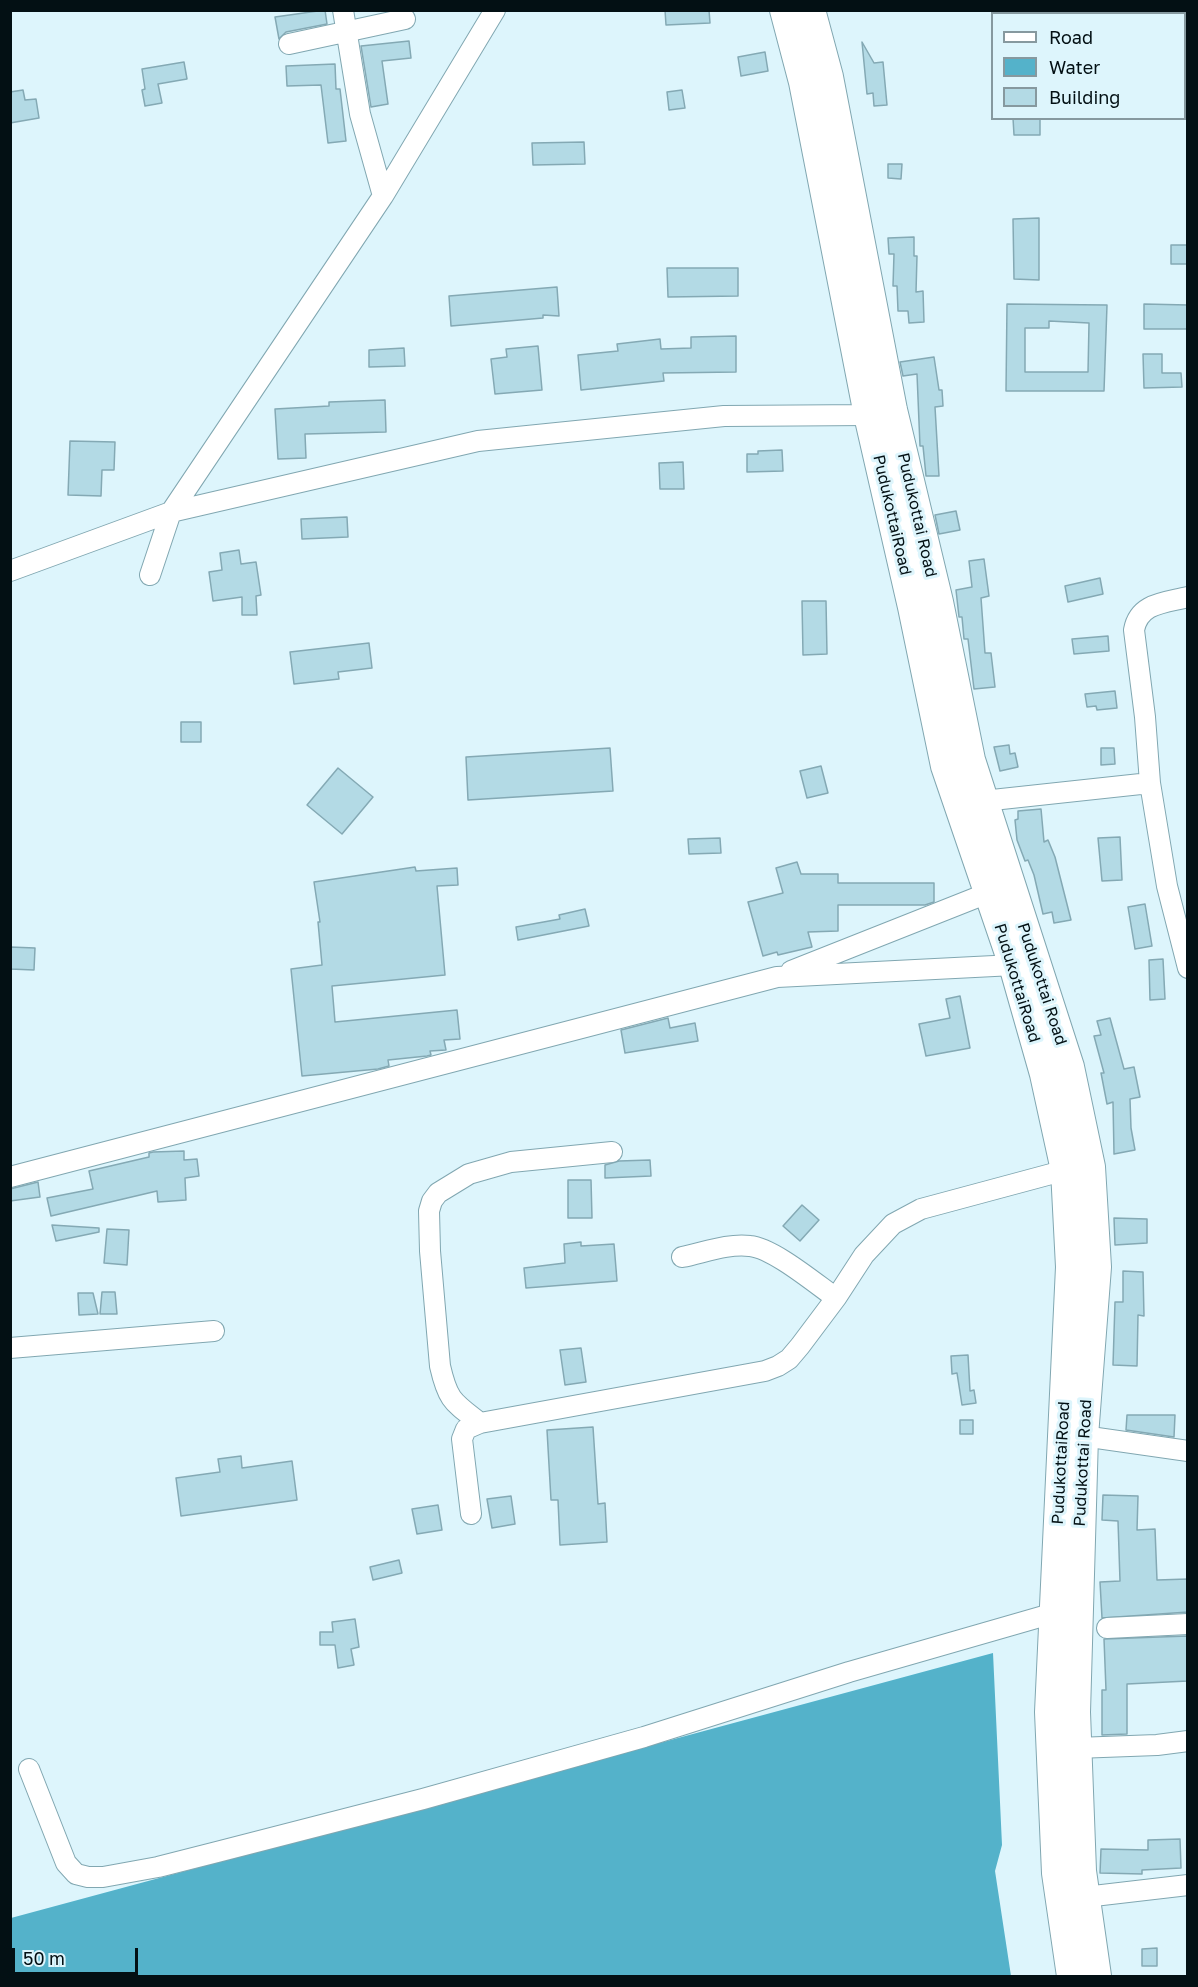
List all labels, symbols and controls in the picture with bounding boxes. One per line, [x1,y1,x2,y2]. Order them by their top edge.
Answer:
legend [991,12,1186,120]
text: Road [1049,26,1093,48]
text: Water [1049,56,1100,78]
text: Building [1049,86,1120,108]
street label: Pudukottai Road [893,451,941,579]
street label: PudukottaiRoad [869,453,915,577]
street label: PudukottaiRoad [990,921,1044,1045]
street label: Pudukottai Road [1013,921,1071,1047]
street label: Pudukottai Road [1070,1399,1096,1527]
street label: PudukottaiRoad [1048,1401,1074,1525]
scale bar [15,1936,141,1974]
text: 50 m [23,1947,65,1969]

